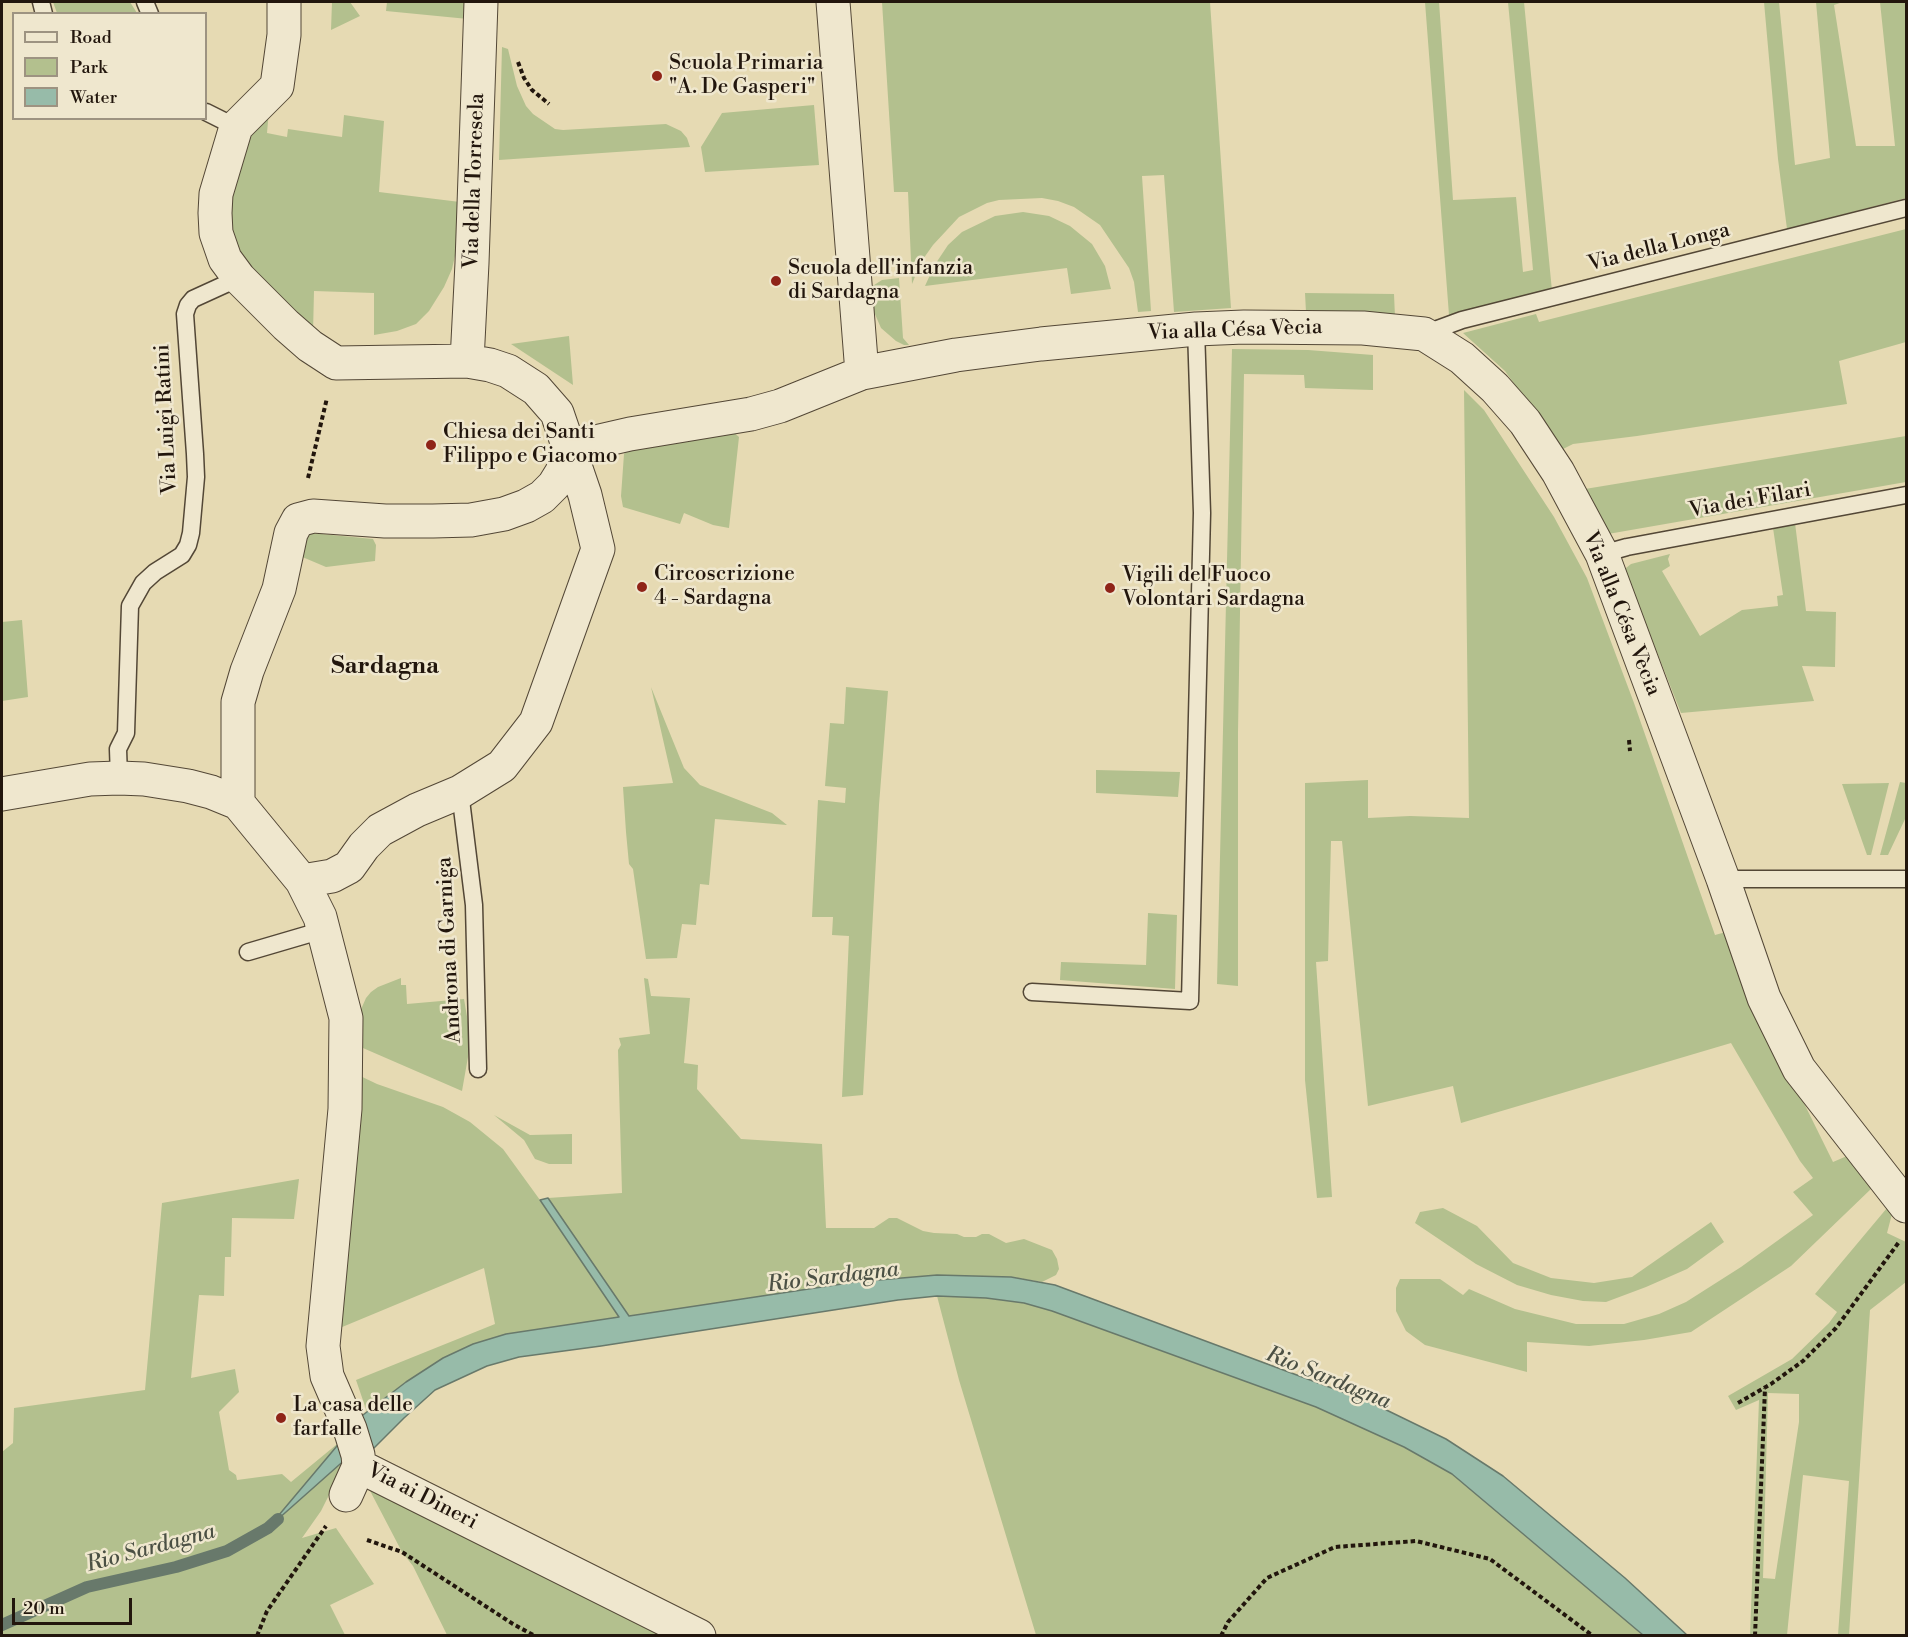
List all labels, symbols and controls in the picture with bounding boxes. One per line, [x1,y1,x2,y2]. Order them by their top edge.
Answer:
legend [12,12,207,120]
text: Road [70,26,112,49]
place label: Scuola Primaria "A. De Gasperi" [669,51,823,101]
text: Park [70,56,107,79]
marker: Scuola Primaria "A. De Gasperi" [650,69,664,83]
text: Water [70,86,117,109]
street label: Via della Torresela [459,93,491,269]
street label: Via della Longa [1585,218,1733,278]
place label: Scuola dell'infanzia di Sardagna [788,256,973,306]
marker: Scuola dell'infanzia di Sardagna [769,274,783,288]
street label: Via alla Césa Vècia [1147,315,1323,347]
street label: Via Luigi Ratini [150,343,184,495]
place label: Chiesa dei Santi Filippo e Giacomo [443,420,618,470]
marker: Chiesa dei Santi Filippo e Giacomo [424,438,438,452]
street label: Via dei Filari [1687,478,1813,524]
street label: Via alla Césa Vècia [1577,528,1665,700]
place label: Circoscrizione 4 - Sardagna [654,562,795,612]
place label: Vigili del Fuoco Volontari Sardagna [1122,563,1305,613]
marker: Circoscrizione 4 - Sardagna [635,580,649,594]
marker: Vigili del Fuoco Volontari Sardagna [1103,581,1117,595]
district label: Sardagna [331,653,439,681]
street label: Androna di Garniga [433,856,467,1044]
water label: Rio Sardagna [766,1257,900,1299]
water label: Rio Sardagna [1262,1342,1394,1416]
place label: La casa delle farfalle [293,1393,413,1443]
marker: La casa delle farfalle [274,1411,288,1425]
street label: Via ai Dineri [363,1458,481,1536]
water label: Rio Sardagna [84,1519,218,1579]
scale bar [15,1586,135,1624]
text: 20 m [23,1597,65,1620]

